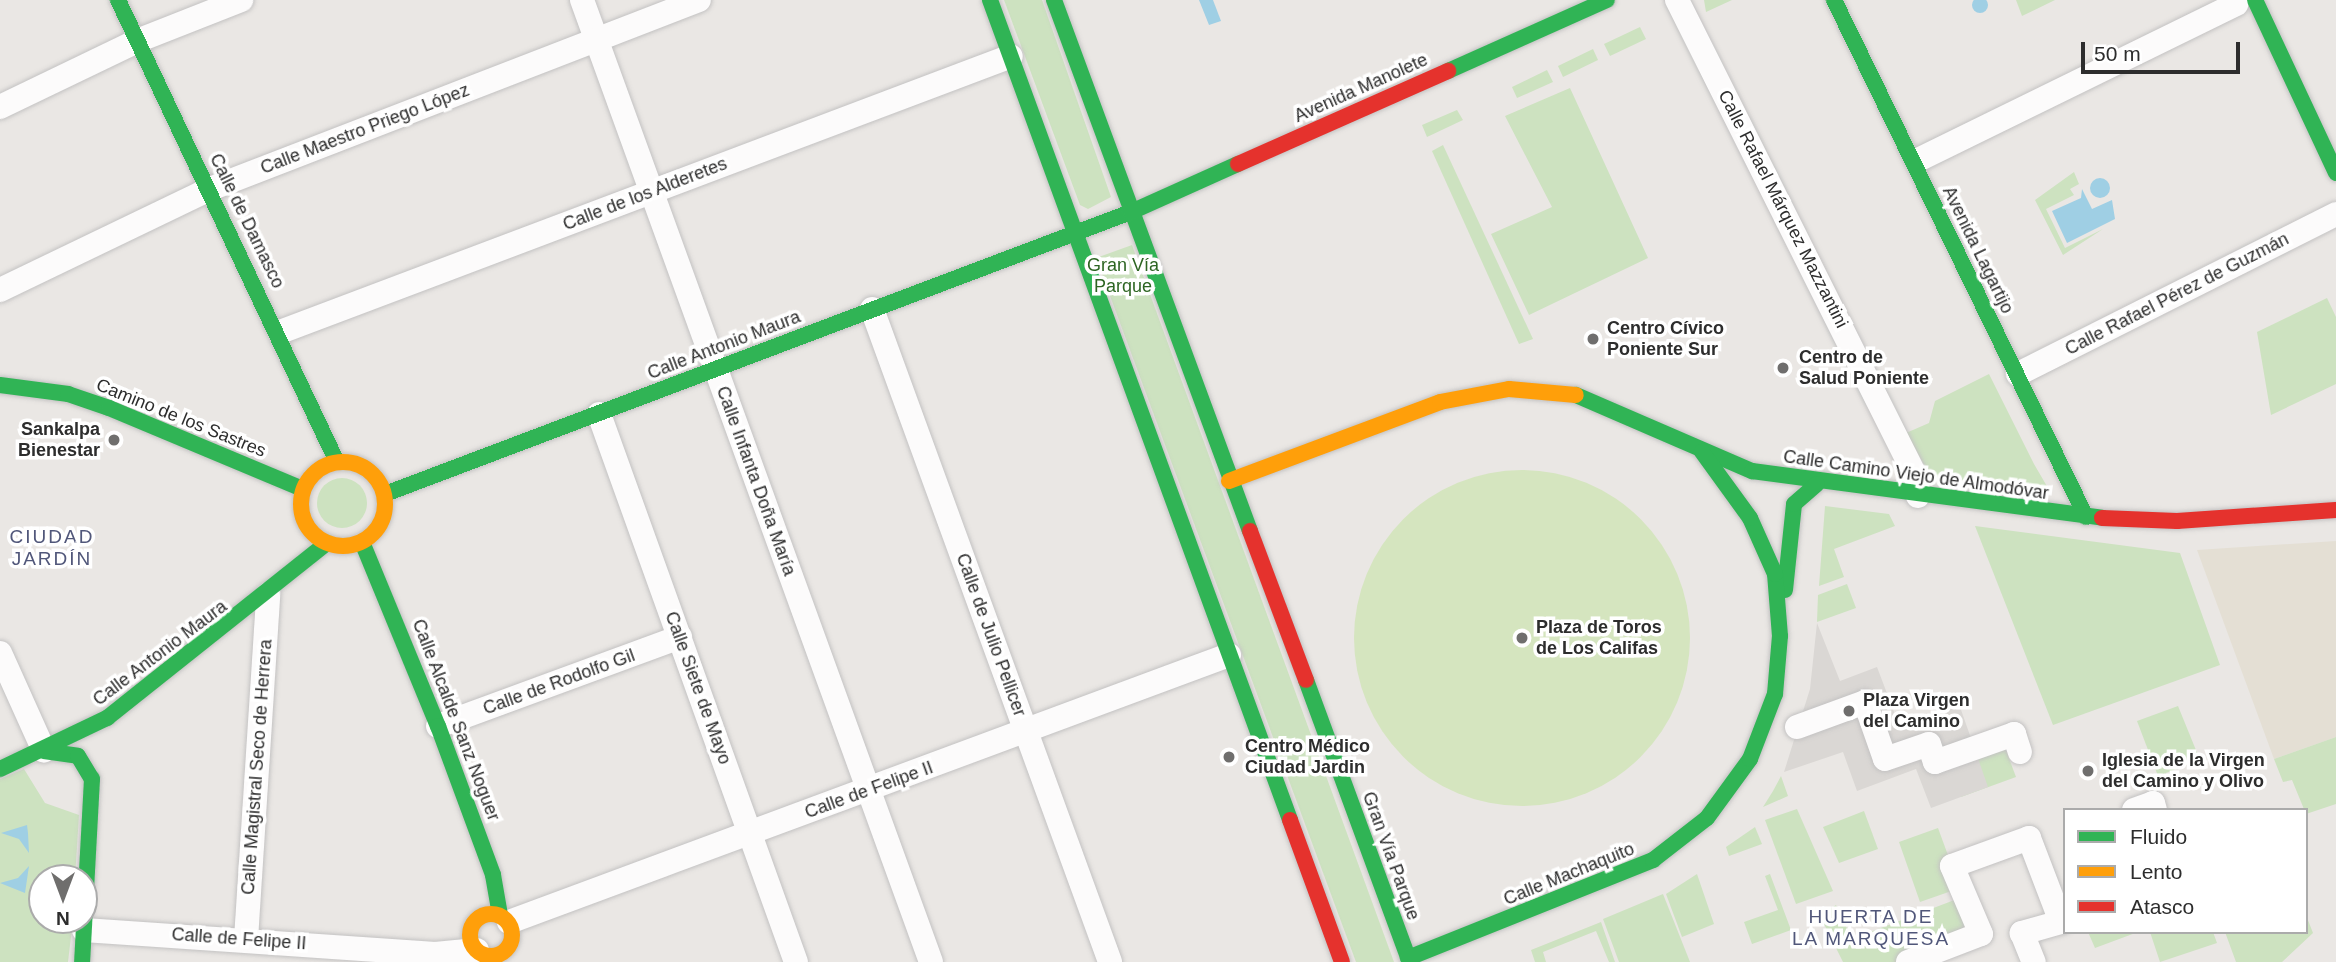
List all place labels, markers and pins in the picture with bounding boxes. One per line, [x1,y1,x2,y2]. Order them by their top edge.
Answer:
place label: Centro Cívico Poniente Sur [1607,318,1724,360]
marker: Centro Cívico Poniente Sur [1585,331,1601,347]
place label: Centro de Salud Poniente [1799,347,1929,390]
marker: Centro de Salud Poniente [1773,358,1793,378]
place label: Sankalpa Bienestar [18,419,100,462]
marker: Sankalpa Bienestar [106,432,122,448]
place label: Plaza de Toros de Los Califas [1536,617,1662,660]
marker: Plaza de Toros de Los Califas [1514,630,1530,646]
place label: Plaza Virgen del Camino [1863,690,1970,732]
marker: Plaza Virgen del Camino [1841,703,1857,719]
place label: Centro Médico Ciudad Jardin [1245,736,1370,778]
marker: Centro Médico Ciudad Jardin [1219,747,1239,767]
place label: Iglesia de la Virgen del Camino y Olivo [2102,750,2265,792]
marker: Iglesia de la Virgen del Camino y Olivo [2080,763,2096,779]

